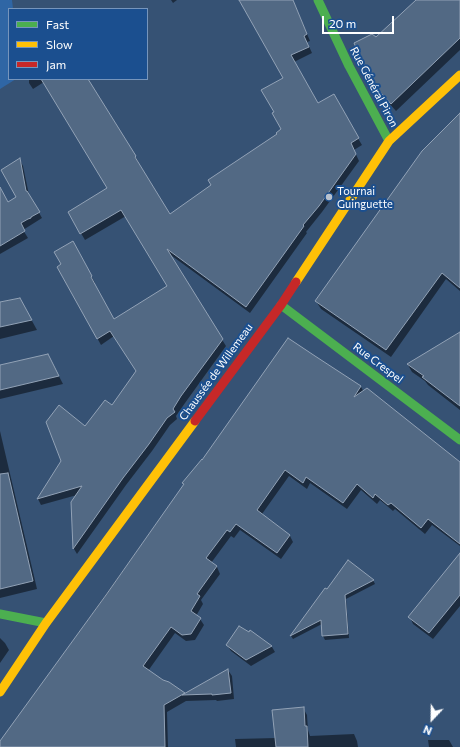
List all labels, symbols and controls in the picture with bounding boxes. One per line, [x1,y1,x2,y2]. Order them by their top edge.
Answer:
legend [8,8,148,80]
scale bar [324,8,396,34]
text: 20 m [329,16,356,30]
text: Fast [46,17,69,31]
text: Slow [46,37,73,51]
street label: Rue Général Piron [347,45,401,129]
text: Jam [46,57,66,71]
place label: Tournai Guinguette [337,184,393,210]
marker: Tournai Guinguette [324,192,334,202]
street label: Chaussée de Willemeau [176,321,256,423]
street label: Rue Crespel [350,340,406,386]
north arrow [412,699,452,739]
text: N [421,723,434,738]

